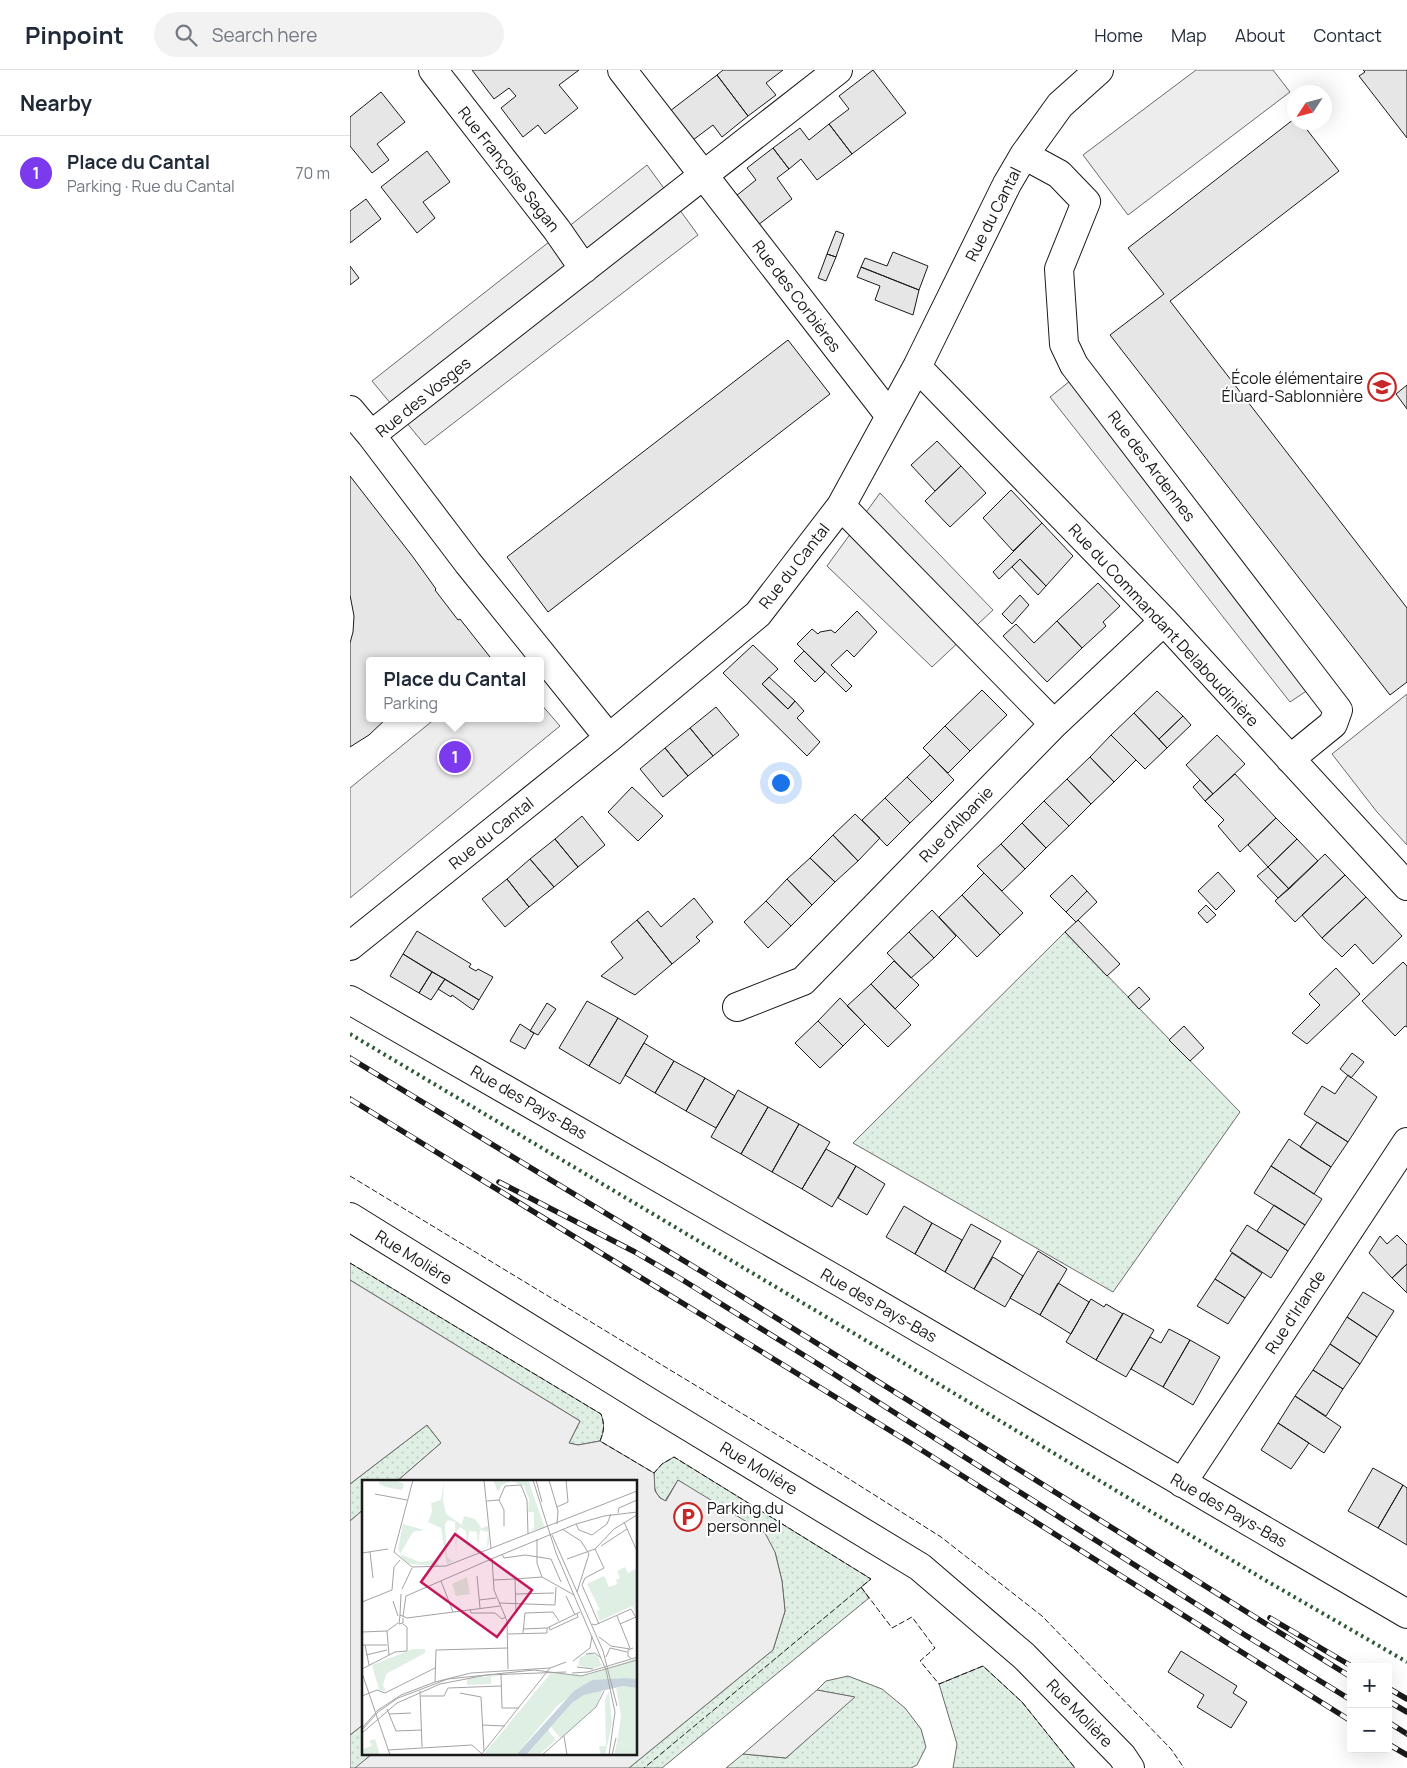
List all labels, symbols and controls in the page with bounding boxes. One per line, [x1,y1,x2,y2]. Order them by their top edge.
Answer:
search box [154,12,504,57]
text: Pinpoint [25,18,124,51]
icon: search [172,21,200,49]
text: Search here [212,22,317,48]
text: Home [1094,23,1143,47]
text: Map [1171,23,1207,47]
text: About [1235,23,1285,47]
text: Contact [1313,23,1382,47]
north arrow [1287,85,1332,130]
text: Nearby [20,89,92,117]
street label: Rue Françoise Sagan [453,102,565,236]
text: Place du Cantal [67,149,210,175]
text: 1 [32,162,40,184]
text: 70 m [295,162,330,184]
street label: Rue du Cantal [960,163,1026,265]
text: Parking · Rue du Cantal [67,175,235,197]
street label: Rue des Corbières [748,235,846,357]
street label: Rue des Vosges [371,352,475,442]
place label: École élémentaire Éluard-Sablonnière [1221,367,1363,407]
school or university icon: École élémentaire Éluard-Sablonnière [1367,372,1397,402]
street label: Rue des Ardennes [1103,406,1201,526]
street label: Rue du Cantal [754,519,834,613]
street label: Rue du Commandant Delaboudinière [1064,519,1264,731]
popup [366,657,544,722]
text: Place du Cantal [383,666,527,692]
text: Parking [383,692,438,714]
pin: 1 [439,738,471,776]
your location [768,770,794,796]
street label: Rue d'Albanie [914,781,998,867]
street label: Rue du Cantal [444,792,538,874]
street label: Rue des Pays-Bas [467,1060,591,1144]
street label: Rue Molière [371,1225,457,1289]
street label: Rue des Pays-Bas [817,1263,941,1347]
street label: Rue d'Irlande [1260,1266,1330,1358]
street label: Rue Molière [716,1436,802,1500]
street label: Rue des Pays-Bas [1167,1468,1291,1552]
inset map [362,1480,638,1756]
place label: Parking du personnel [707,1497,784,1537]
parking icon: Parking du personnel [673,1502,703,1532]
map controls [1347,1663,1392,1753]
button: + [1347,1663,1392,1708]
street label: Rue Molière [1042,1674,1118,1752]
button: − [1347,1708,1392,1753]

